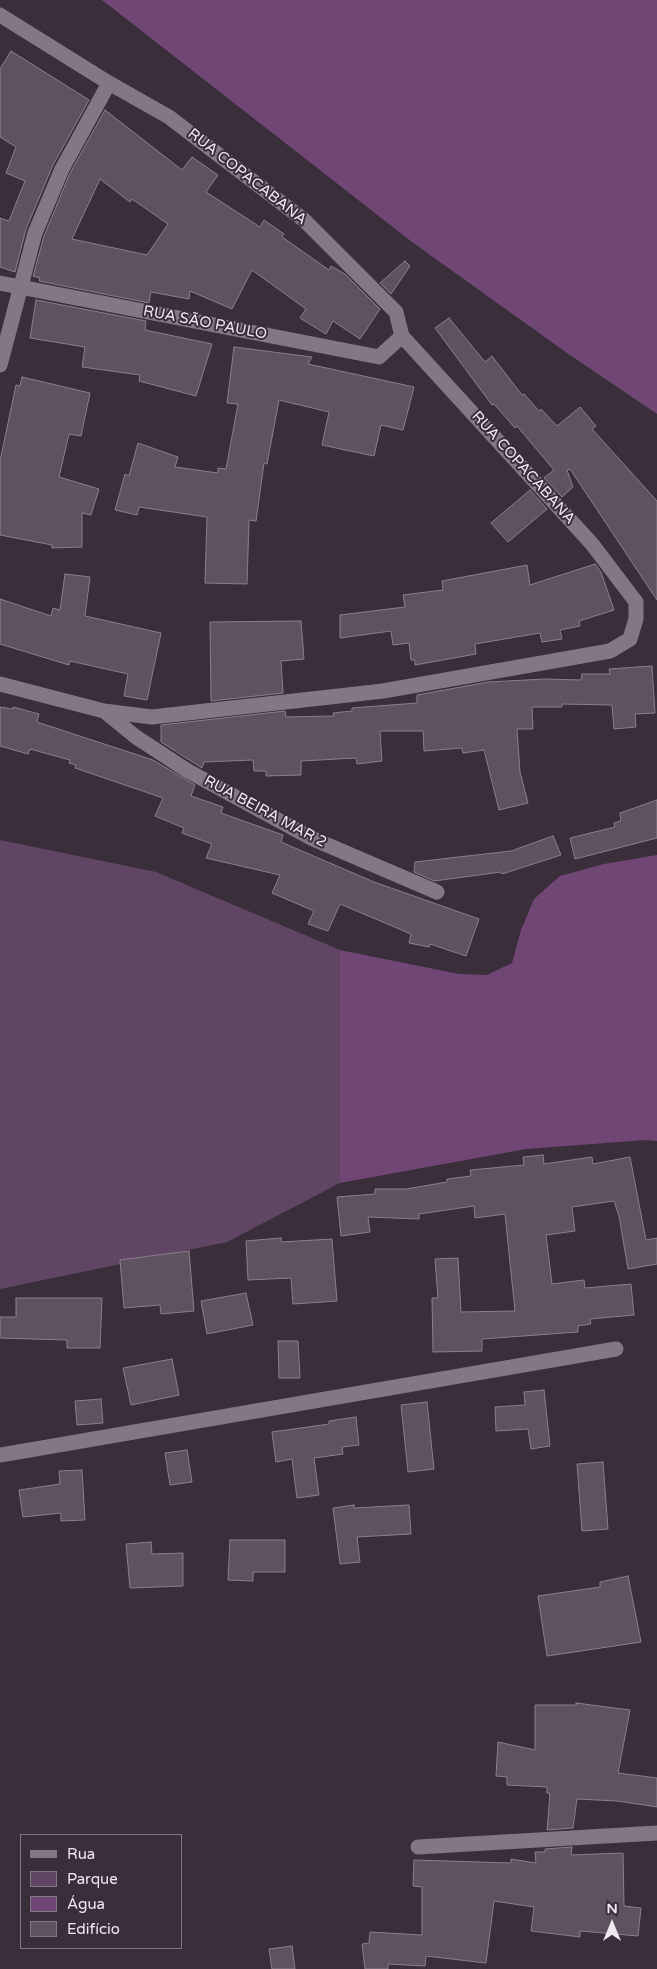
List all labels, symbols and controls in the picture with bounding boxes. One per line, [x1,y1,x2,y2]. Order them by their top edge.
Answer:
street label: RUA COPACABANA [184,125,310,229]
street label: RUA SÃO PAULO [142,302,268,344]
street label: RUA COPACABANA [467,408,579,528]
street label: RUA BEIRA MAR 2 [201,772,329,852]
legend [20,1834,182,1949]
text: Rua [67,1845,95,1863]
text: Parque [67,1870,118,1888]
text: Água [67,1895,105,1913]
north arrow [587,1899,637,1949]
text: N [606,1900,618,1917]
text: Edifício [67,1920,120,1938]

